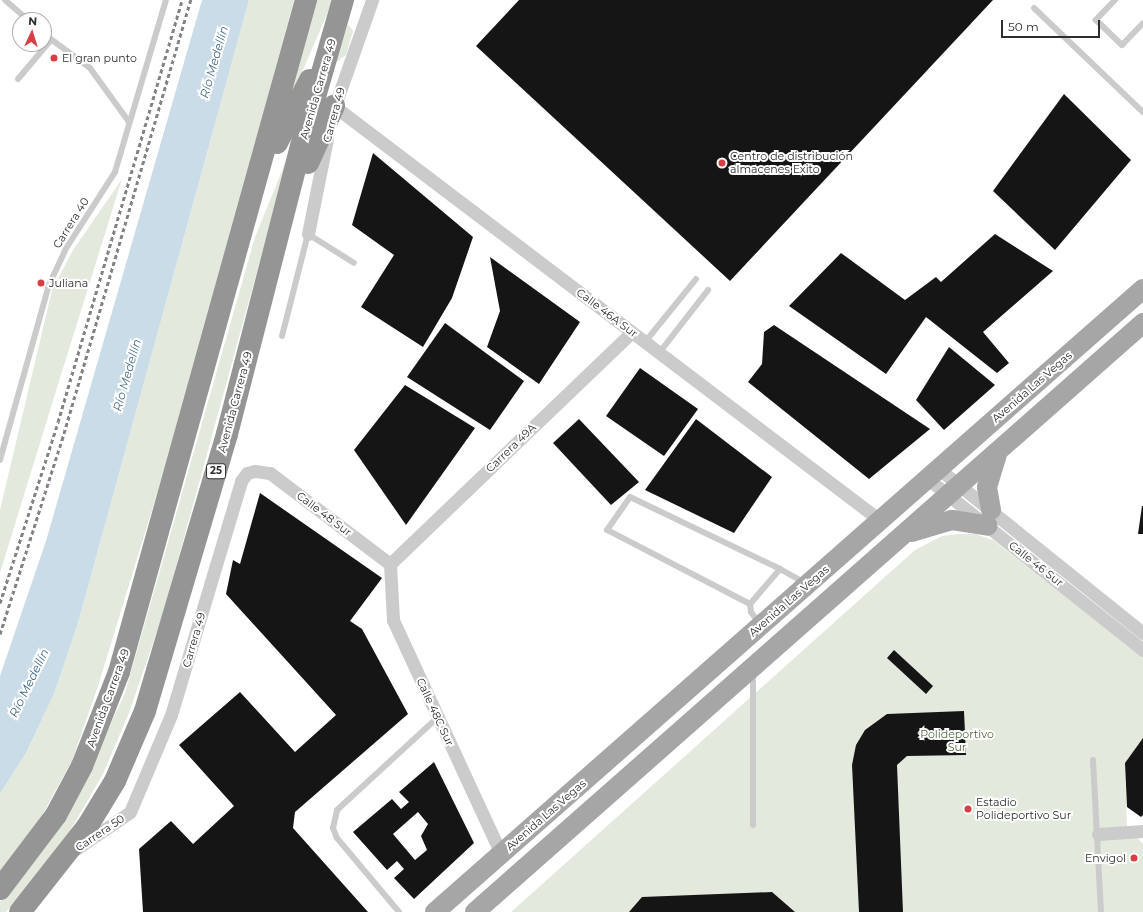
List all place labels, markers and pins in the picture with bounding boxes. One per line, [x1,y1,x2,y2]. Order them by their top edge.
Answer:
place label: El gran punto [62,51,137,65]
marker: El gran punto [49,53,59,63]
place label: Centro de distribución almacenes Exito [730,150,853,176]
marker: Centro de distribución almacenes Exito [717,158,727,168]
place label: Juliana [49,276,88,290]
marker: Juliana [36,278,46,288]
place label: Estadio Polideportivo Sur [976,796,1071,822]
marker: Estadio Polideportivo Sur [963,804,973,814]
place label: Envigol [1085,851,1126,865]
marker: Envigol [1129,853,1139,863]

